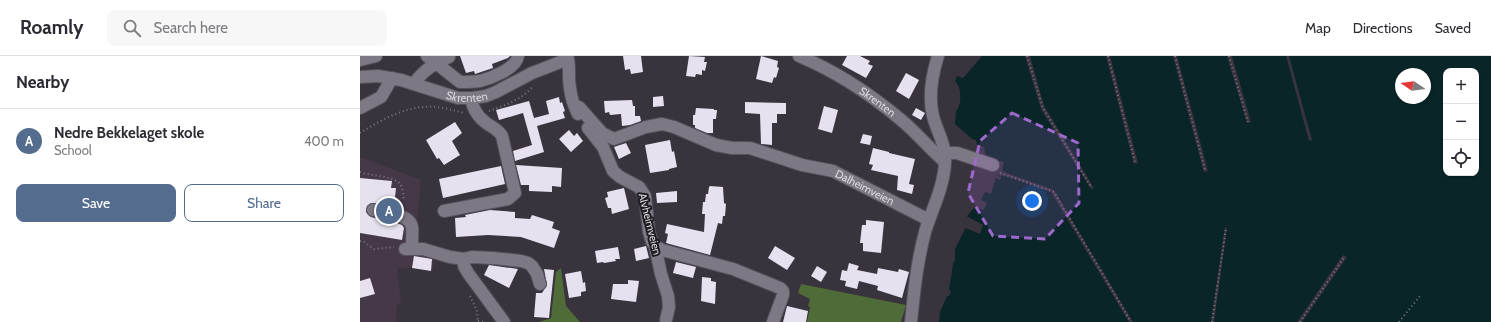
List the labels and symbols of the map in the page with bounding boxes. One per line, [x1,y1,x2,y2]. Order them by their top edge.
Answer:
north arrow [1395,68,1431,104]
street label: Skrenten [857,84,899,120]
street label: Skrenten [444,88,489,105]
street label: Dalheimveien [833,166,897,208]
your location [1022,191,1042,211]
street label: Alvheimveien [636,192,664,256]
pin: A [376,196,402,226]

